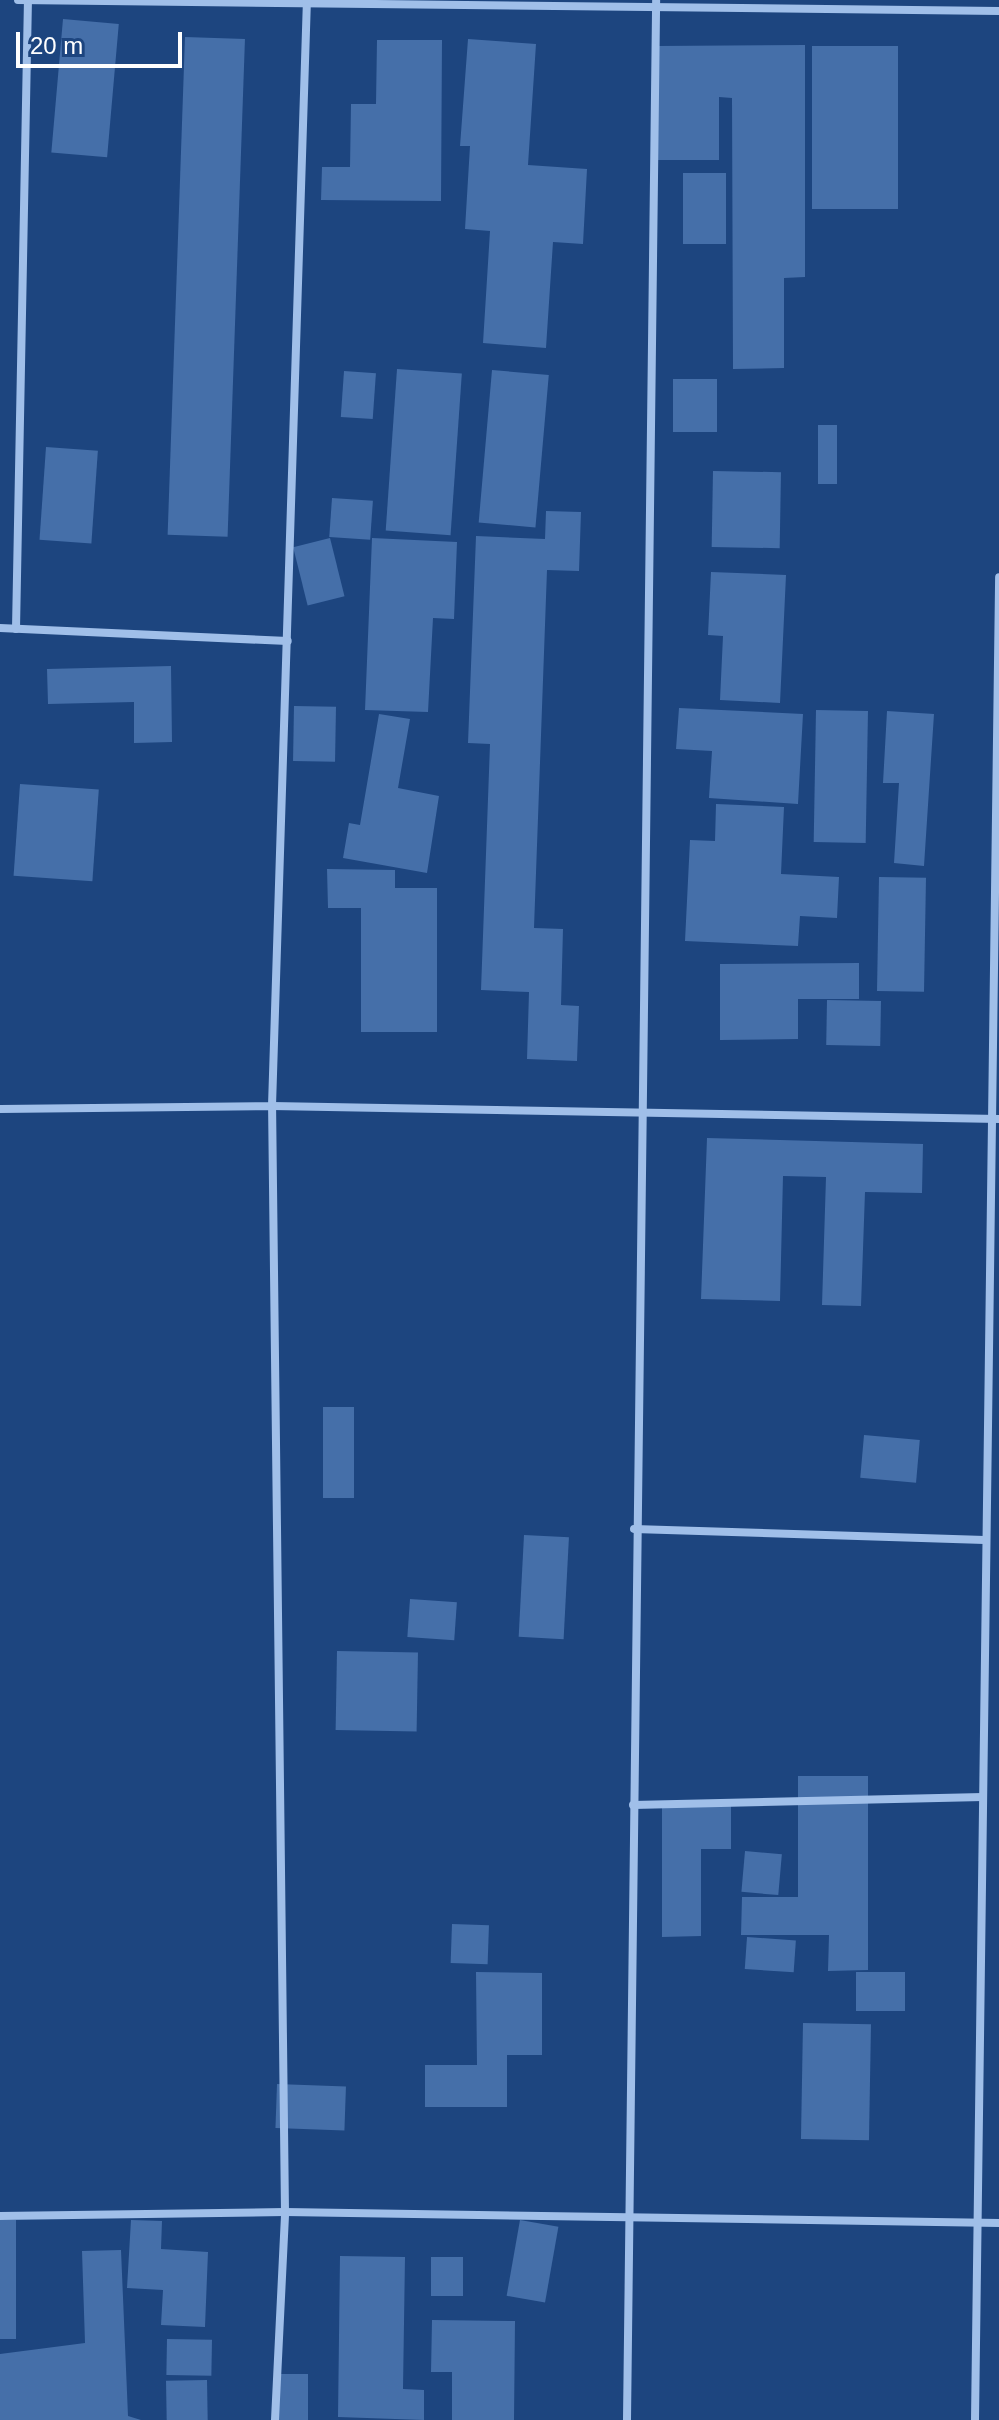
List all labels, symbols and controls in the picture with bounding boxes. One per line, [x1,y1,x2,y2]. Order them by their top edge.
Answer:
scale bar [20,16,186,66]
text: 20 m [30,32,83,59]

